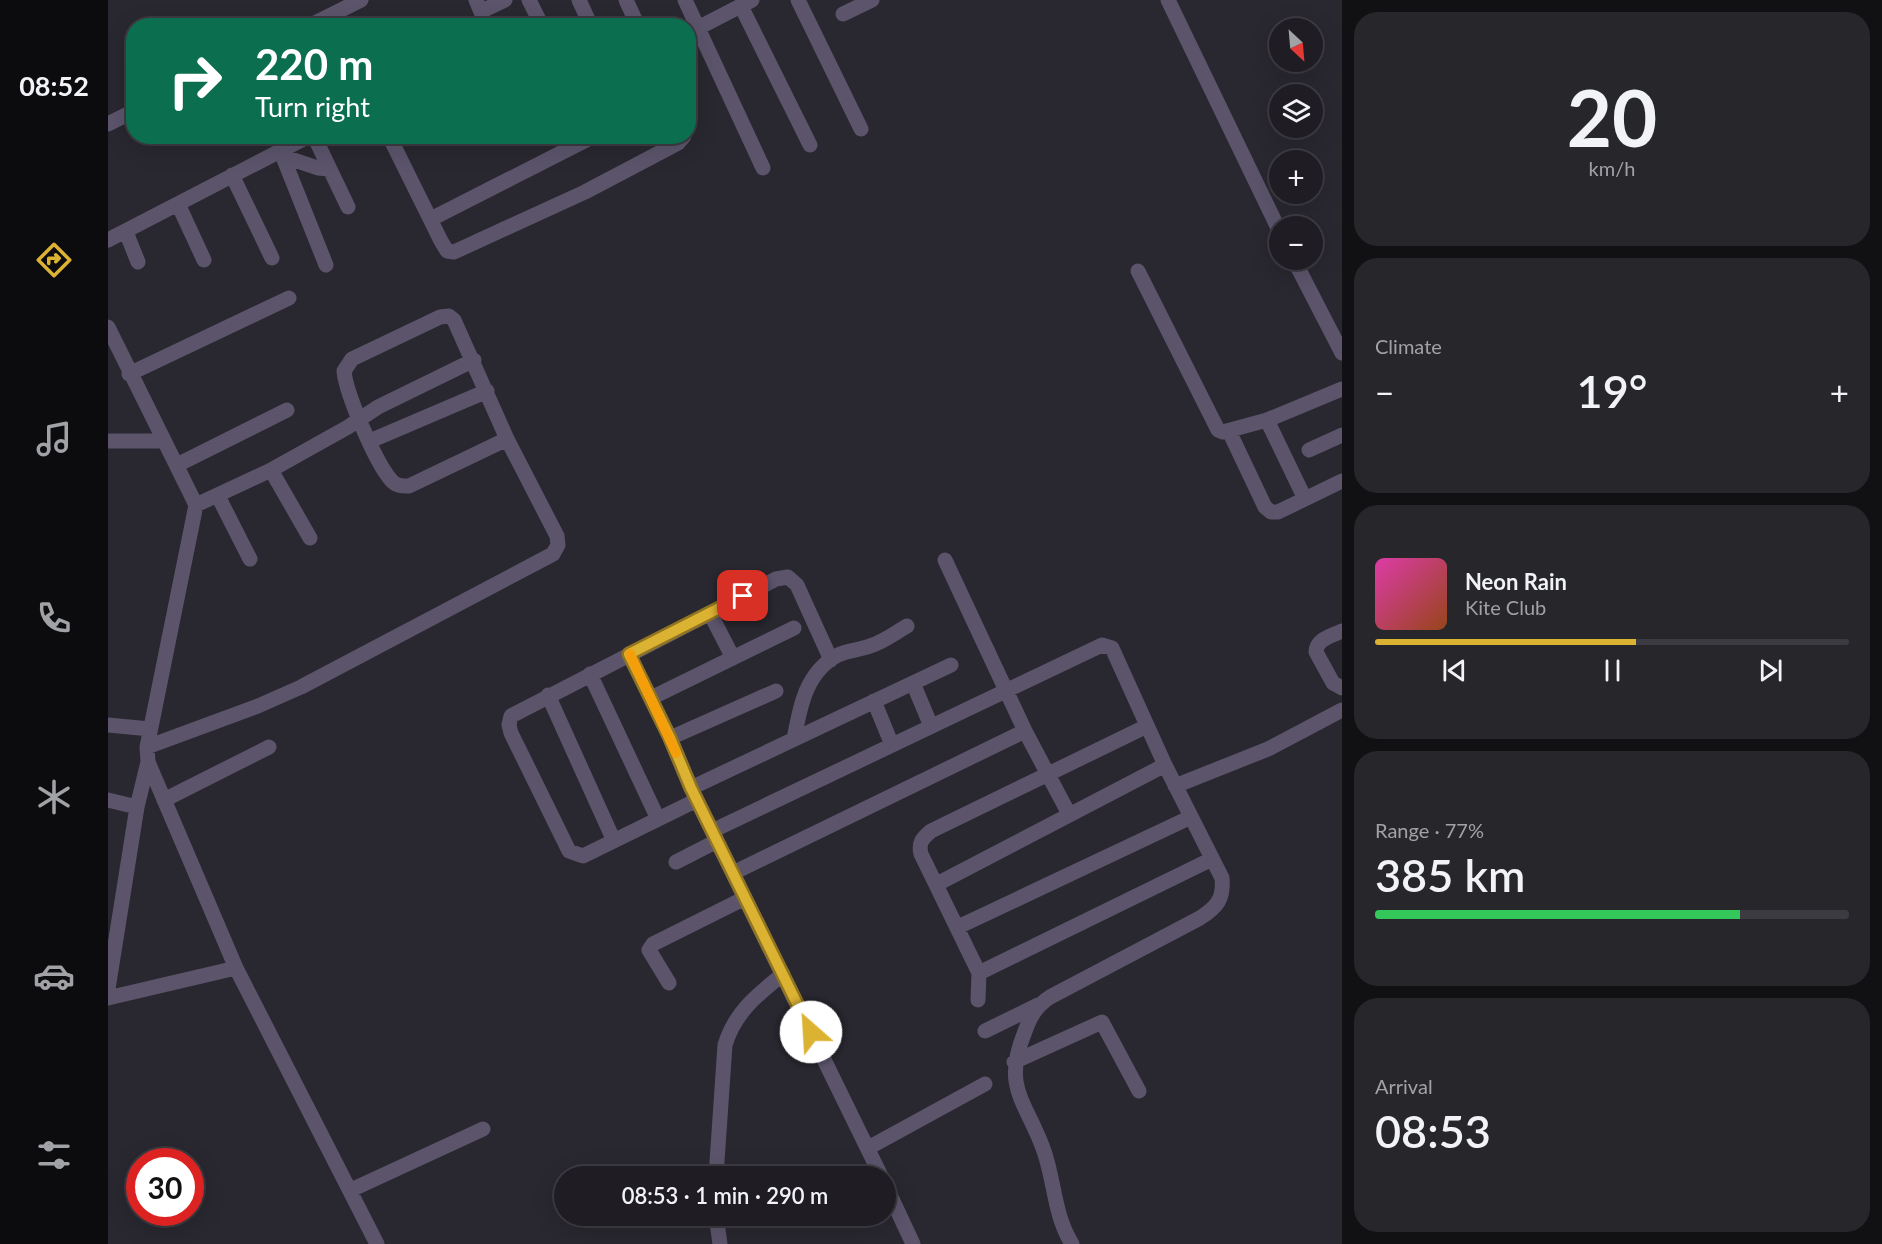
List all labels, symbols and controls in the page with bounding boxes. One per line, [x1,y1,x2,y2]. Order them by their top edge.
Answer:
north arrow [1269,18,1323,72]
map controls [1269,18,1323,270]
text: 220 m [255,39,373,89]
icon: right [156,42,234,120]
text: 08:52 [19,69,89,102]
text: 20 [1567,70,1657,164]
button: layers [1269,84,1323,138]
text: Turn right [255,90,370,123]
button: + [1269,150,1323,204]
text: km/h [1589,156,1635,180]
button: − [1269,216,1323,270]
icon: directions [33,239,75,281]
text: Climate [1375,334,1442,358]
text: 19° [1577,364,1647,418]
text: − [1375,372,1394,412]
text: + [1830,372,1849,412]
icon: music [33,418,75,460]
text: Neon Rain [1465,568,1567,595]
pin [717,570,768,621]
icon: arrive [726,579,759,612]
text: Kite Club [1465,595,1546,619]
icon: phone [33,597,75,639]
icon: previous [1438,654,1471,687]
icon: pause [1596,654,1629,687]
icon: next [1754,654,1787,687]
icon: climate [33,776,75,818]
text: Range · 77% [1375,818,1484,842]
text: 385 km [1375,848,1525,902]
icon: car [33,955,75,997]
position arrow [779,1000,843,1064]
text: Arrival [1375,1074,1433,1098]
text: 08:53 [1375,1104,1491,1158]
icon: filters [33,1134,75,1176]
speed limit sign: 30 [126,1148,204,1226]
text: 08:53 · 1 min · 290 m [622,1182,828,1209]

